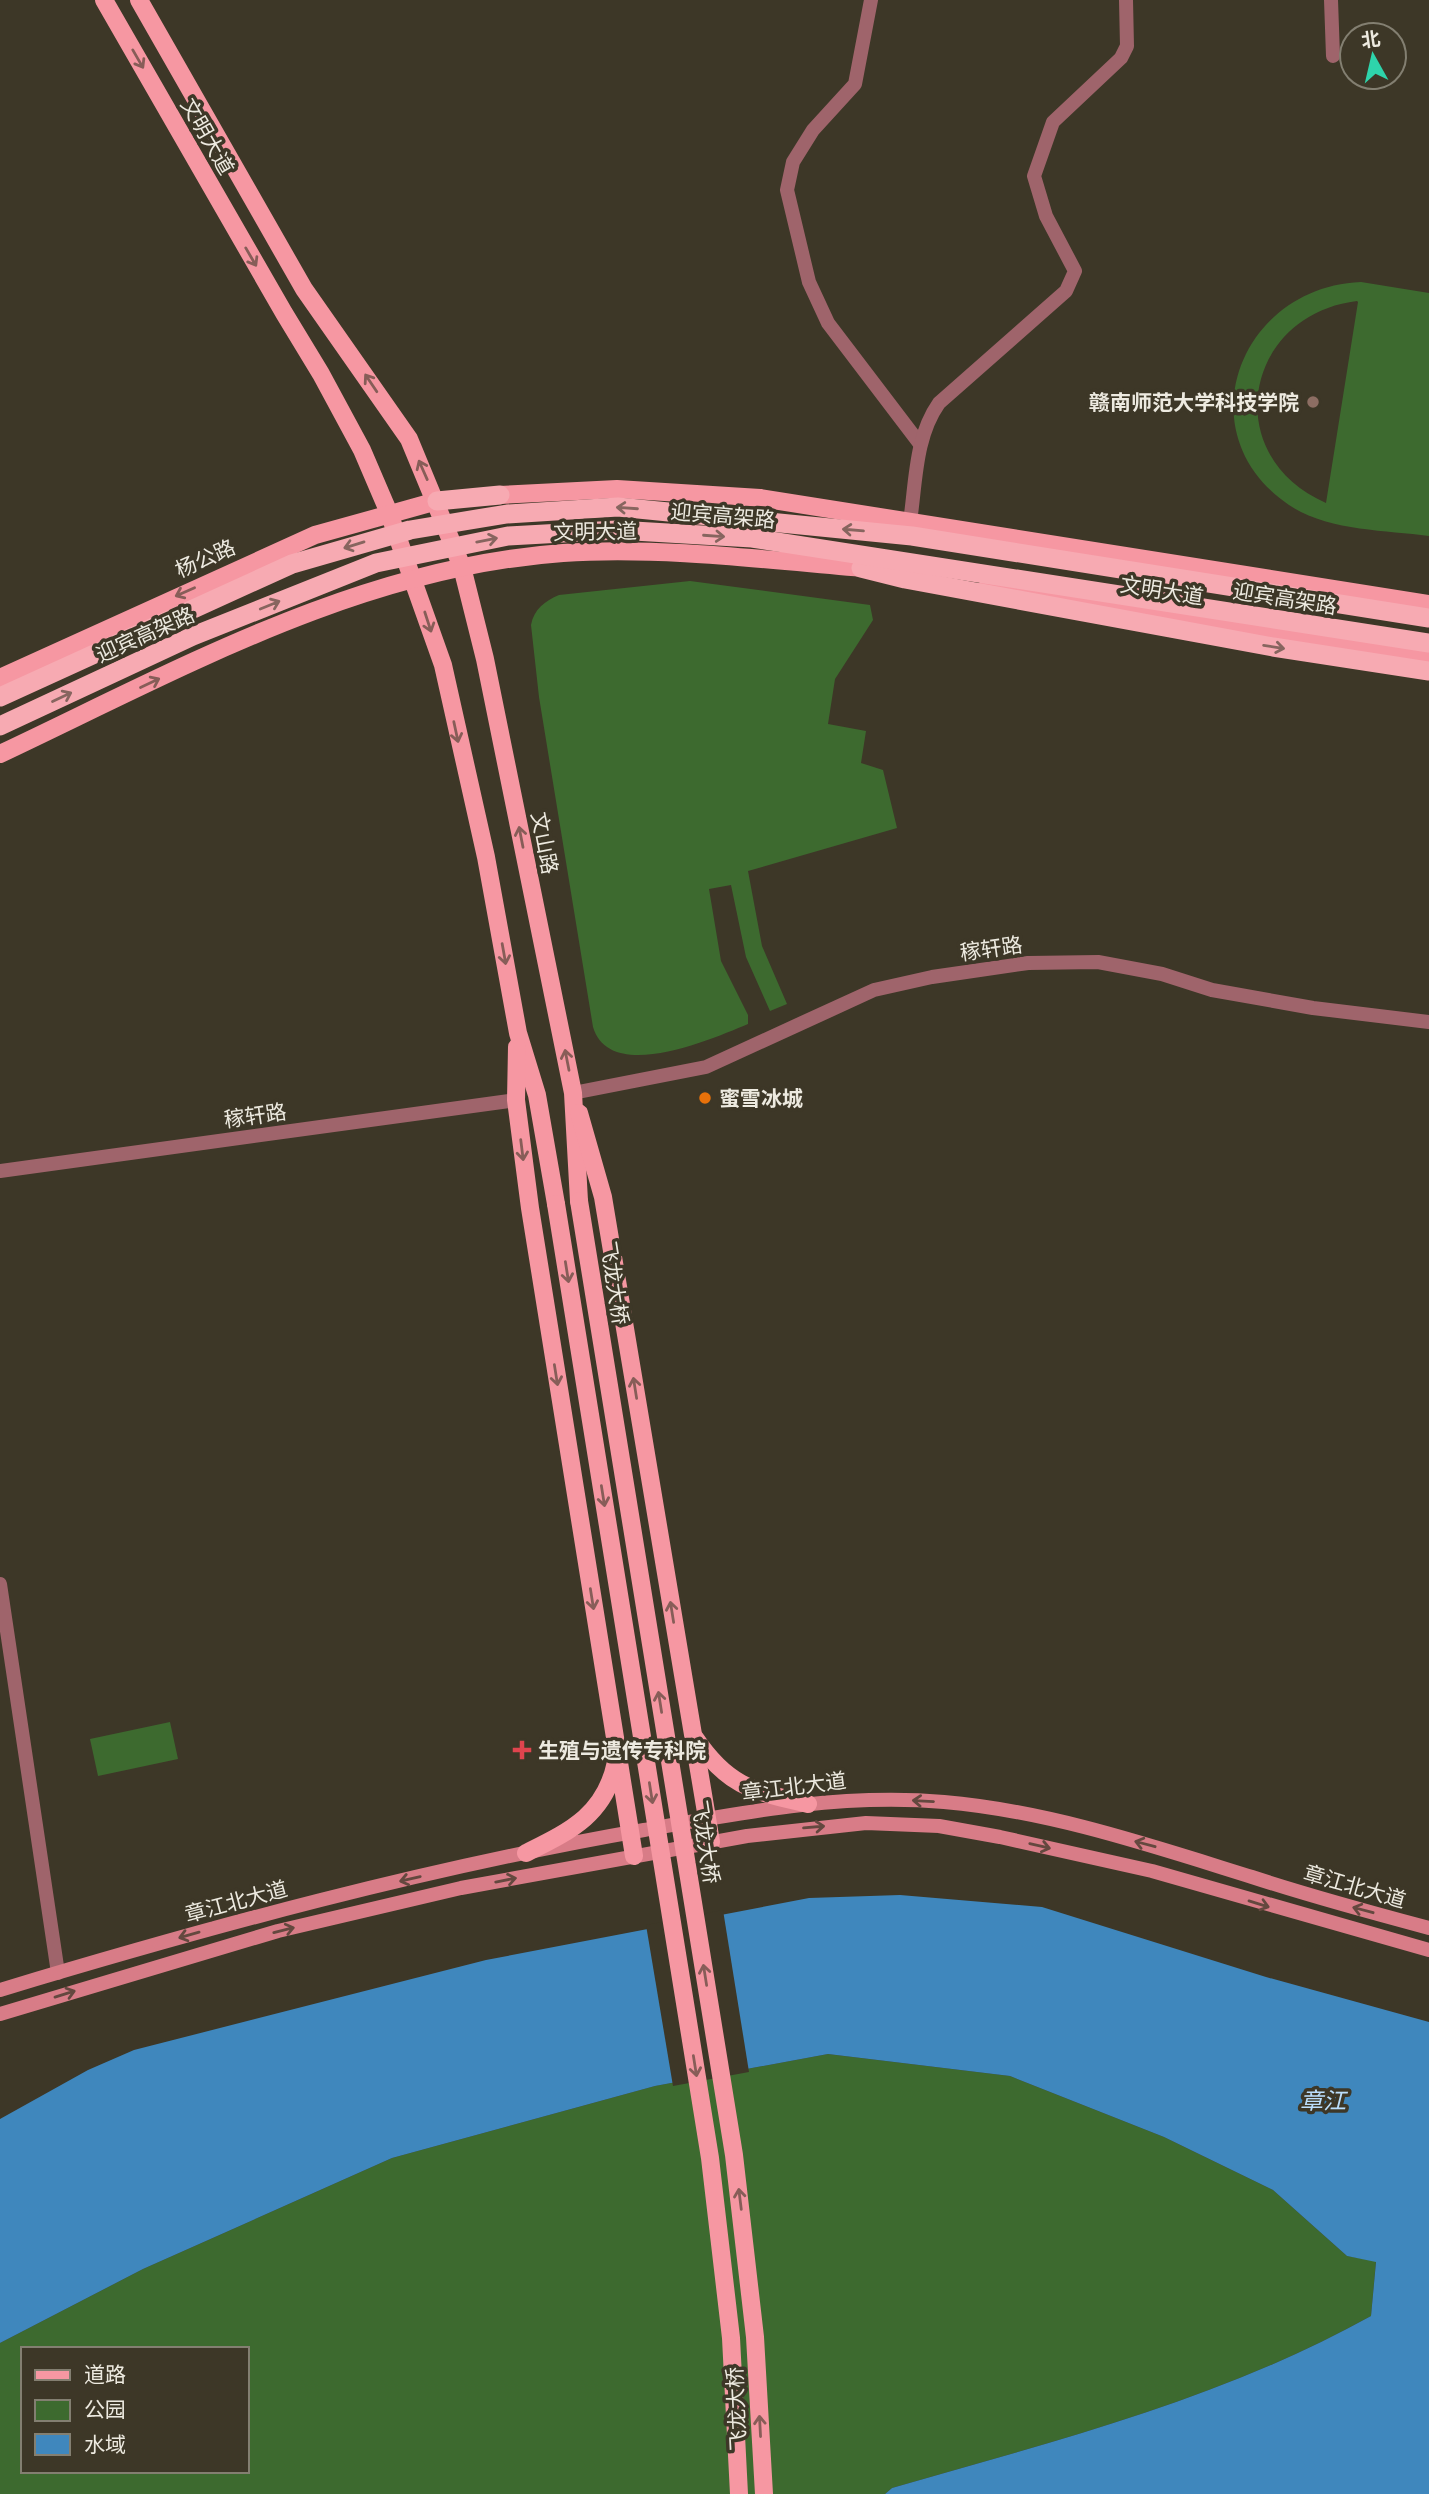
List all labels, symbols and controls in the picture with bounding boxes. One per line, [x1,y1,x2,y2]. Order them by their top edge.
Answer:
north arrow [1338,21,1408,91]
text: 北 [1359,23,1382,54]
one-way arrow [131,49,145,69]
street label: 文明大道 [173,92,243,180]
one-way arrow [244,246,258,266]
one-way arrow [363,373,377,393]
place label: 赣南师范大学科技学院 [1089,386,1299,418]
marker: 赣南师范大学科技学院 [1305,394,1321,410]
one-way arrow [415,460,429,481]
street label: 迎宾高架路 [669,494,777,536]
one-way arrow [616,501,638,514]
street label: 文明大道 [553,514,637,548]
one-way arrow [842,523,865,536]
one-way arrow [702,530,725,543]
street label: 杨公路 [170,531,240,585]
one-way arrow [475,533,498,547]
one-way arrow [343,539,365,552]
street label: 文明大道 [1118,568,1206,612]
street label: 迎宾高架路 [1231,574,1339,622]
one-way arrow [175,586,196,599]
street label: 迎宾高架路 [91,598,199,670]
one-way arrow [259,598,280,611]
one-way arrow [423,610,435,632]
one-way arrow [1262,641,1285,654]
one-way arrow [139,676,161,689]
one-way arrow [51,690,72,703]
one-way arrow [450,720,464,743]
street label: 文山路 [523,809,567,877]
one-way arrow [513,826,527,849]
street label: 稼轩路 [958,928,1024,968]
one-way arrow [497,943,511,965]
one-way arrow [559,1049,573,1072]
place label: 蜜雪冰城 [719,1082,803,1114]
marker: 蜜雪冰城 [697,1090,713,1106]
street label: 稼轩路 [222,1095,288,1135]
one-way arrow [516,1138,529,1161]
street label: 飞龙大桥 [593,1239,637,1327]
one-way arrow [561,1260,574,1282]
one-way arrow [550,1363,563,1386]
one-way arrow [628,1377,641,1400]
one-way arrow [597,1484,610,1507]
one-way arrow [586,1587,599,1610]
one-way arrow [665,1602,678,1624]
one-way arrow [653,1691,666,1714]
place label: 生殖与遗传专科院 [538,1734,706,1766]
marker: 生殖与遗传专科院 [512,1740,532,1760]
street label: 章江北大道 [740,1764,848,1808]
one-way arrow [645,1781,658,1804]
one-way arrow [911,1794,934,1807]
street label: 飞龙大桥 [684,1798,728,1886]
one-way arrow [802,1820,825,1833]
one-way arrow [1135,1837,1157,1850]
one-way arrow [1028,1839,1051,1853]
street label: 章江北大道 [1300,1856,1410,1916]
street label: 章江北大道 [181,1872,291,1930]
one-way arrow [494,1872,516,1886]
one-way arrow [399,1873,422,1886]
one-way arrow [1248,1898,1270,1911]
one-way arrow [1352,1903,1374,1916]
one-way arrow [272,1923,294,1936]
one-way arrow [179,1929,201,1942]
one-way arrow [698,1964,711,1987]
one-way arrow [54,1986,76,1999]
one-way arrow [689,2054,702,2077]
water label: 章江 [1300,2083,1349,2118]
one-way arrow [733,2189,746,2211]
legend [21,2347,248,2473]
text: 道路 [84,2358,126,2390]
street label: 飞龙大桥 [718,2366,754,2452]
text: 公园 [84,2393,126,2425]
one-way arrow [754,2415,767,2438]
text: 水域 [84,2428,126,2460]

